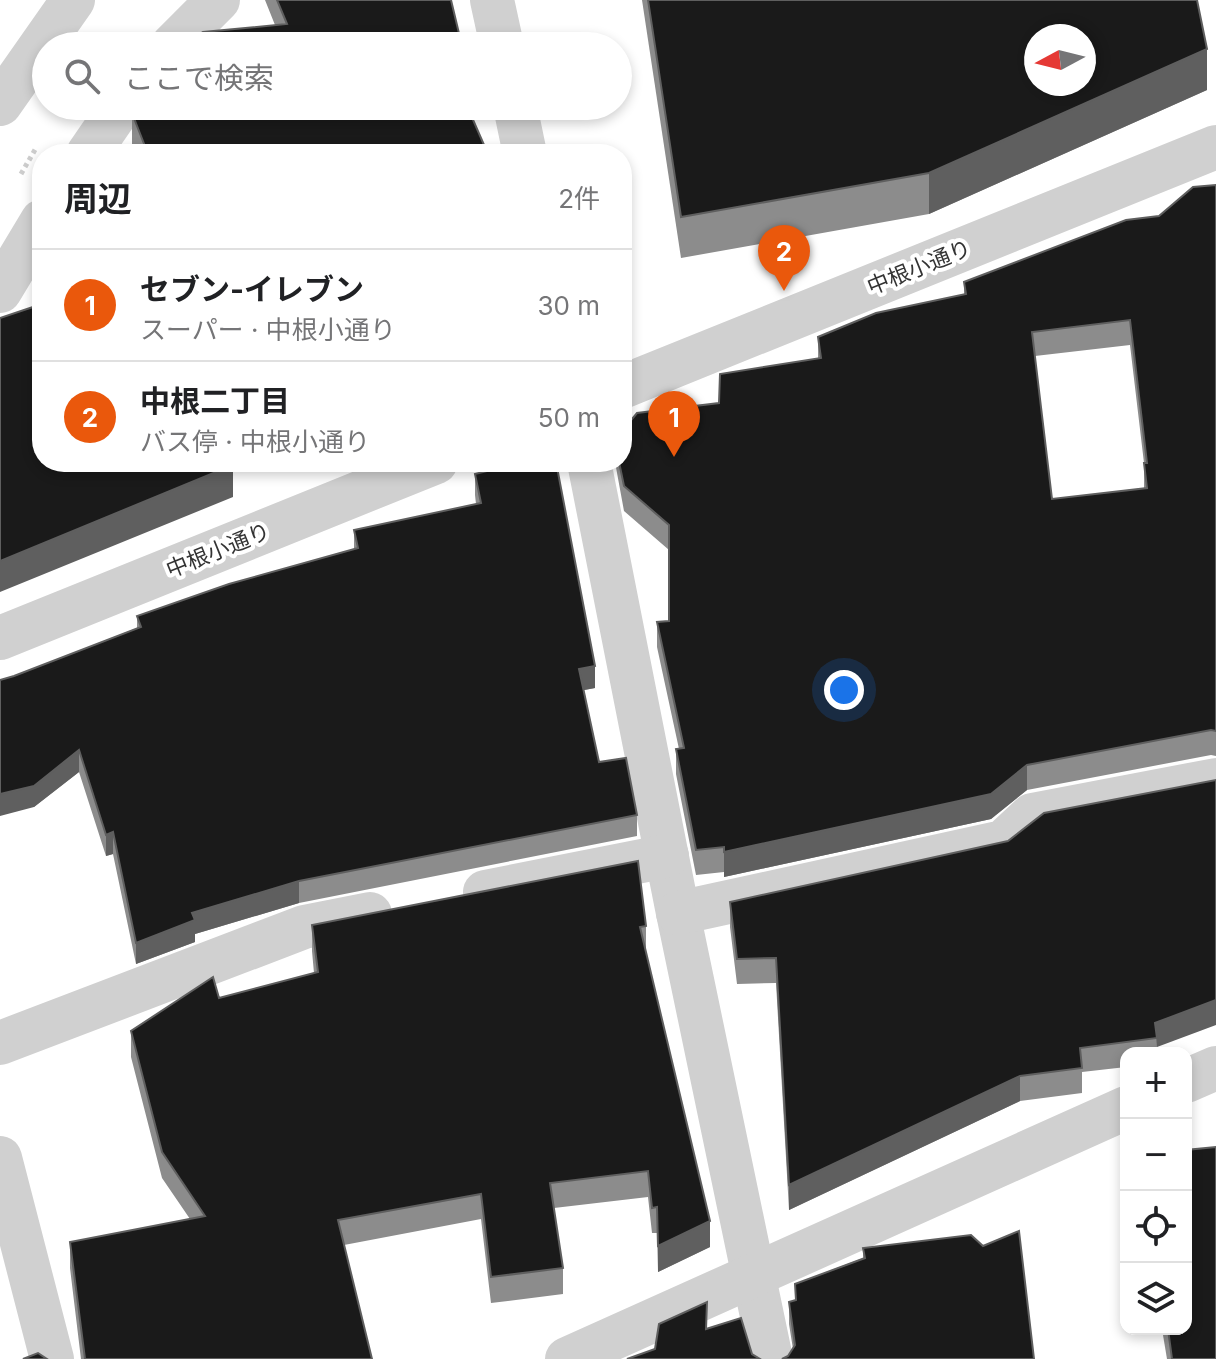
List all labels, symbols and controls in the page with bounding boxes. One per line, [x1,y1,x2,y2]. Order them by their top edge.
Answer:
north arrow [1024,24,1096,96]
search box [32,32,632,120]
icon: search [60,54,104,98]
text: ここで検索 [124,60,274,96]
text: 周辺 [64,178,132,219]
text: 2件 [558,183,600,214]
pin: 2 [758,225,810,291]
street label: 中根小通り [863,234,975,300]
text: セブン-イレブン [140,271,364,307]
text: 1 [84,290,96,321]
text: 30 m [537,290,600,321]
text: スーパー · 中根小通り [140,314,396,345]
text: 中根二丁目 [140,383,290,419]
pin: 1 [648,391,700,457]
text: 2 [82,402,98,433]
text: 50 m [538,402,600,433]
text: バス停 · 中根小通り [140,426,370,457]
street label: 中根小通り [162,517,274,583]
your location [824,670,864,710]
map controls [1120,1047,1192,1335]
button: + [1120,1047,1192,1119]
button: − [1120,1119,1192,1191]
button: locate [1120,1191,1192,1263]
button: layers [1120,1263,1192,1335]

